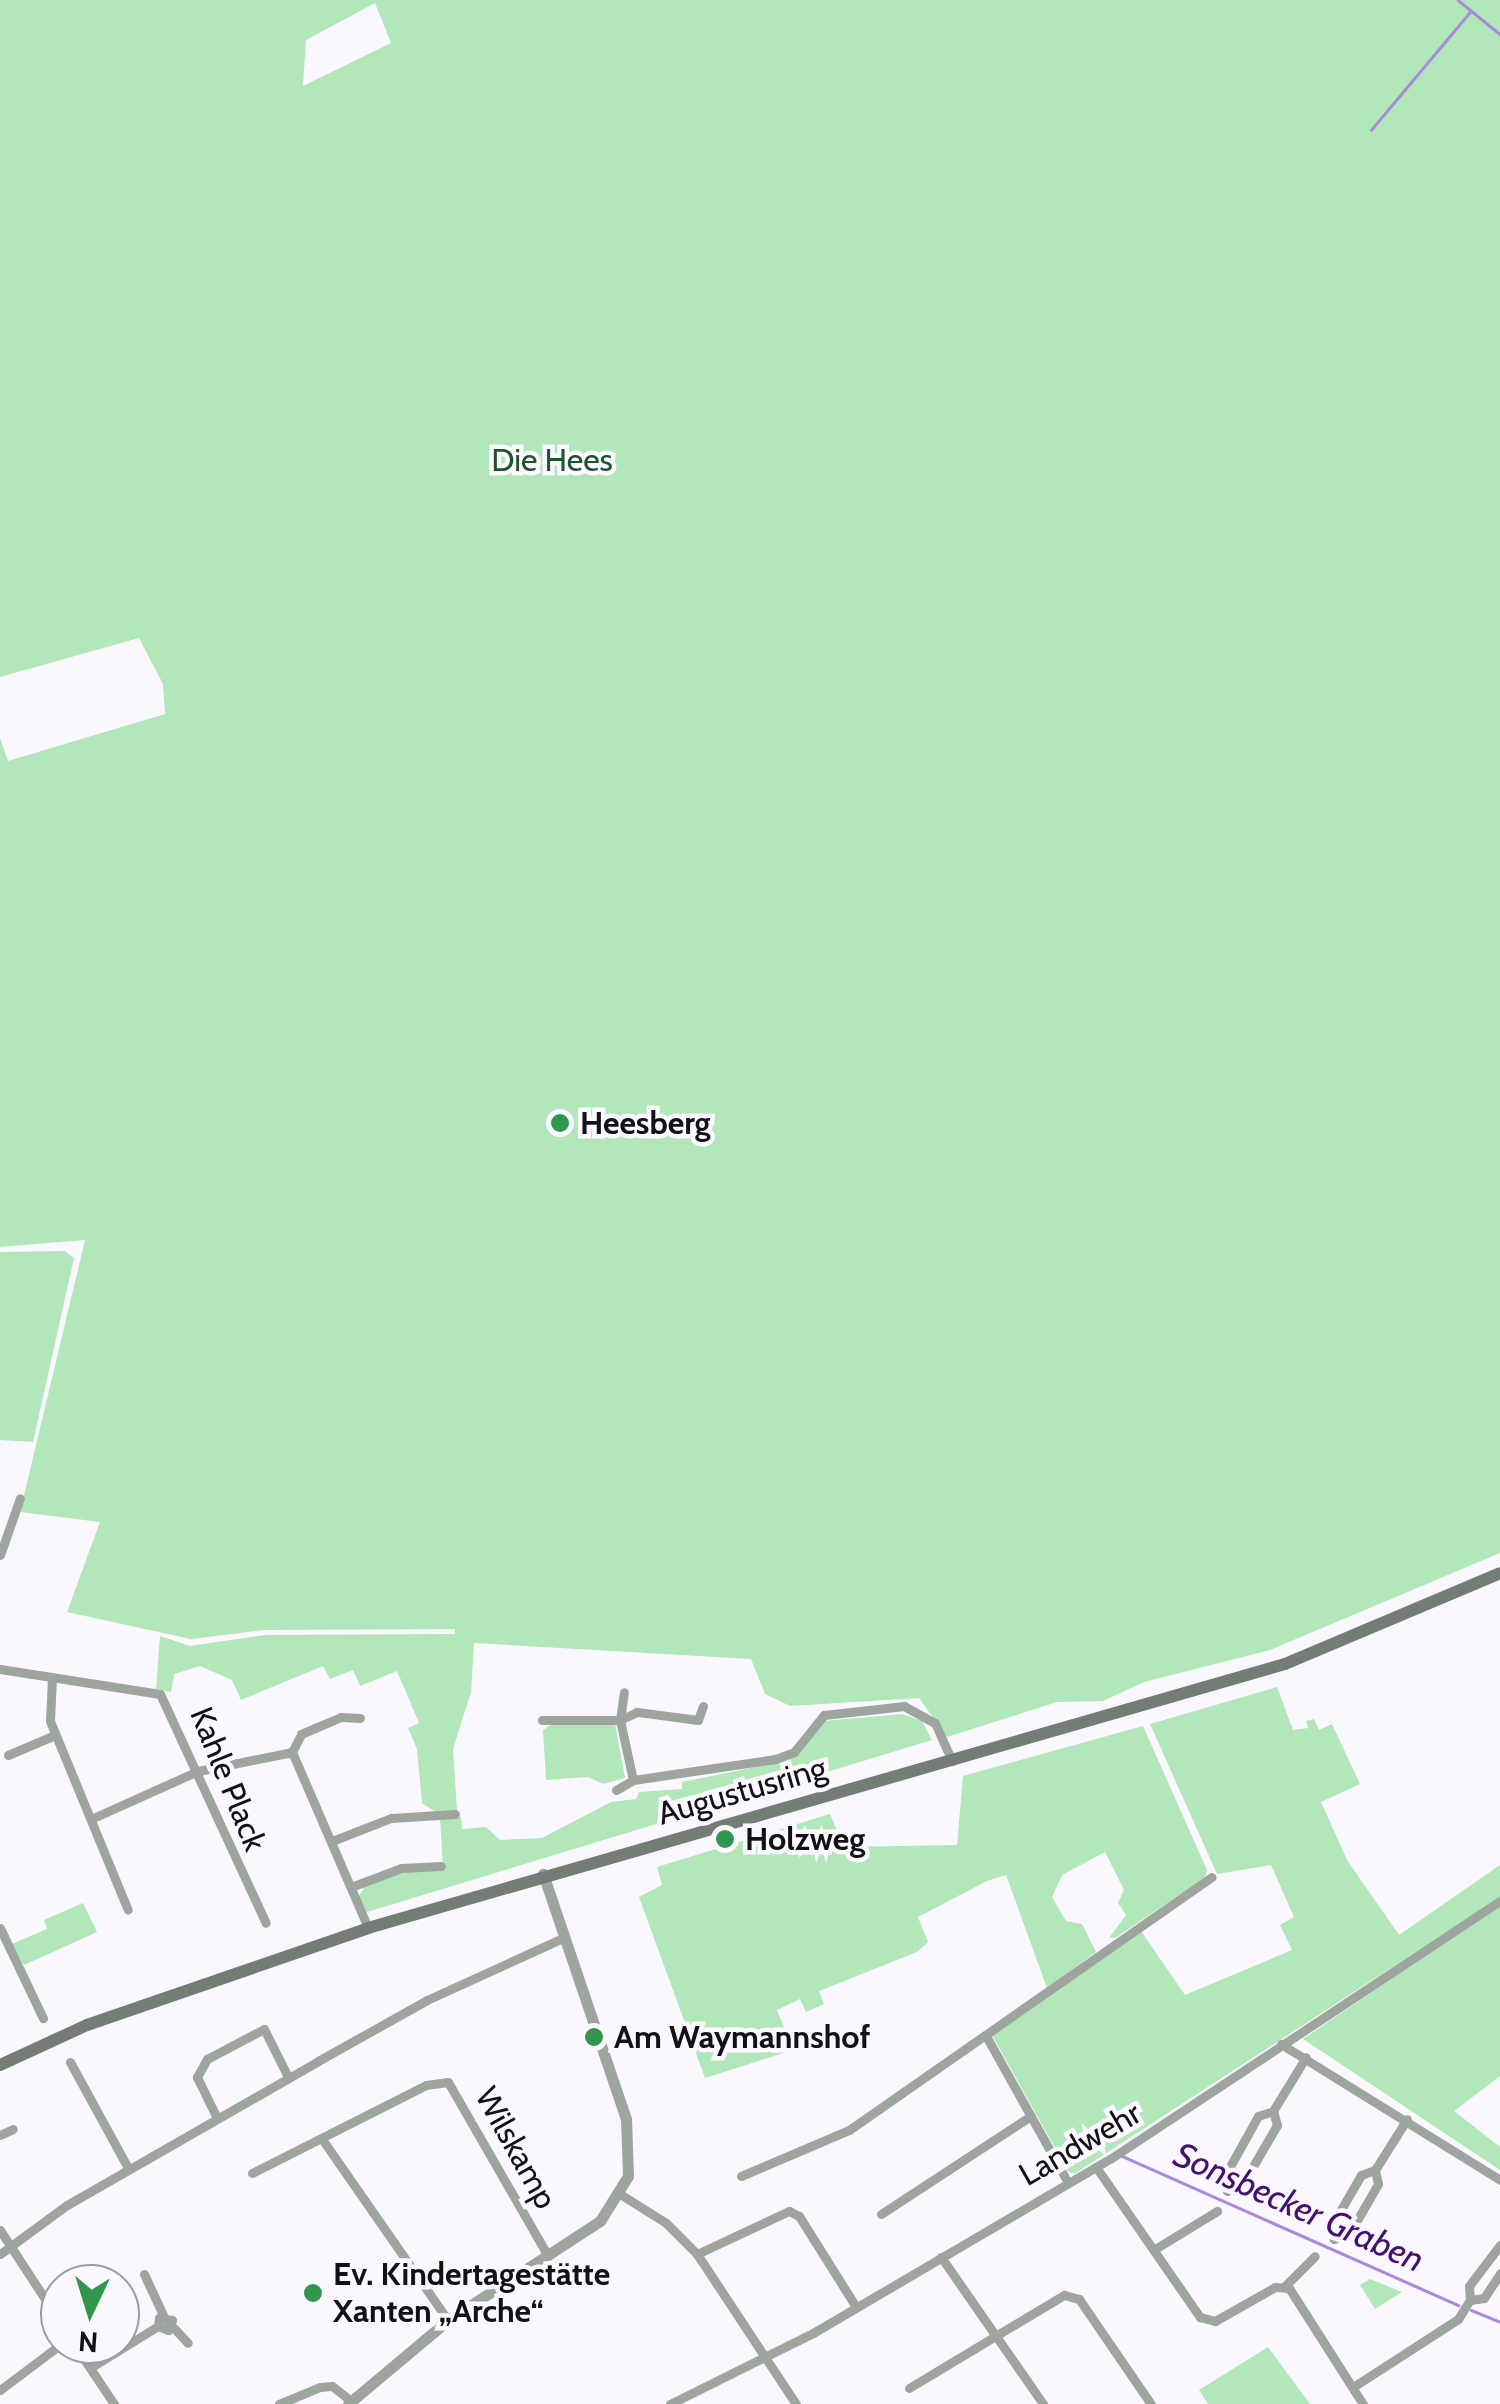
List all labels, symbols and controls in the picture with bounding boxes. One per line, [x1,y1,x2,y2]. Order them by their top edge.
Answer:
park label: Die Hees [491,441,613,479]
place label: Heesberg [580,1104,711,1142]
marker: Heesberg [549,1112,571,1134]
street label: Kahle Plack [182,1701,274,1857]
street label: Augustusring [653,1749,831,1833]
place label: Holzweg [745,1820,865,1858]
marker: Holzweg [714,1828,736,1850]
place label: Am Waymannshof [614,2018,870,2056]
marker: Am Waymannshof [583,2026,605,2048]
street label: Wilskamp [467,2080,565,2216]
street label: Landwehr [1012,2094,1148,2194]
water label: Sonsbecker Graben [1168,2133,1430,2281]
place label: Ev. Kindertagestätte Xanten „Arche“ [333,2256,610,2331]
north arrow [40,2264,140,2364]
marker: Ev. Kindertagestätte Xanten „Arche“ [302,2282,324,2304]
text: N [77,2324,99,2360]

